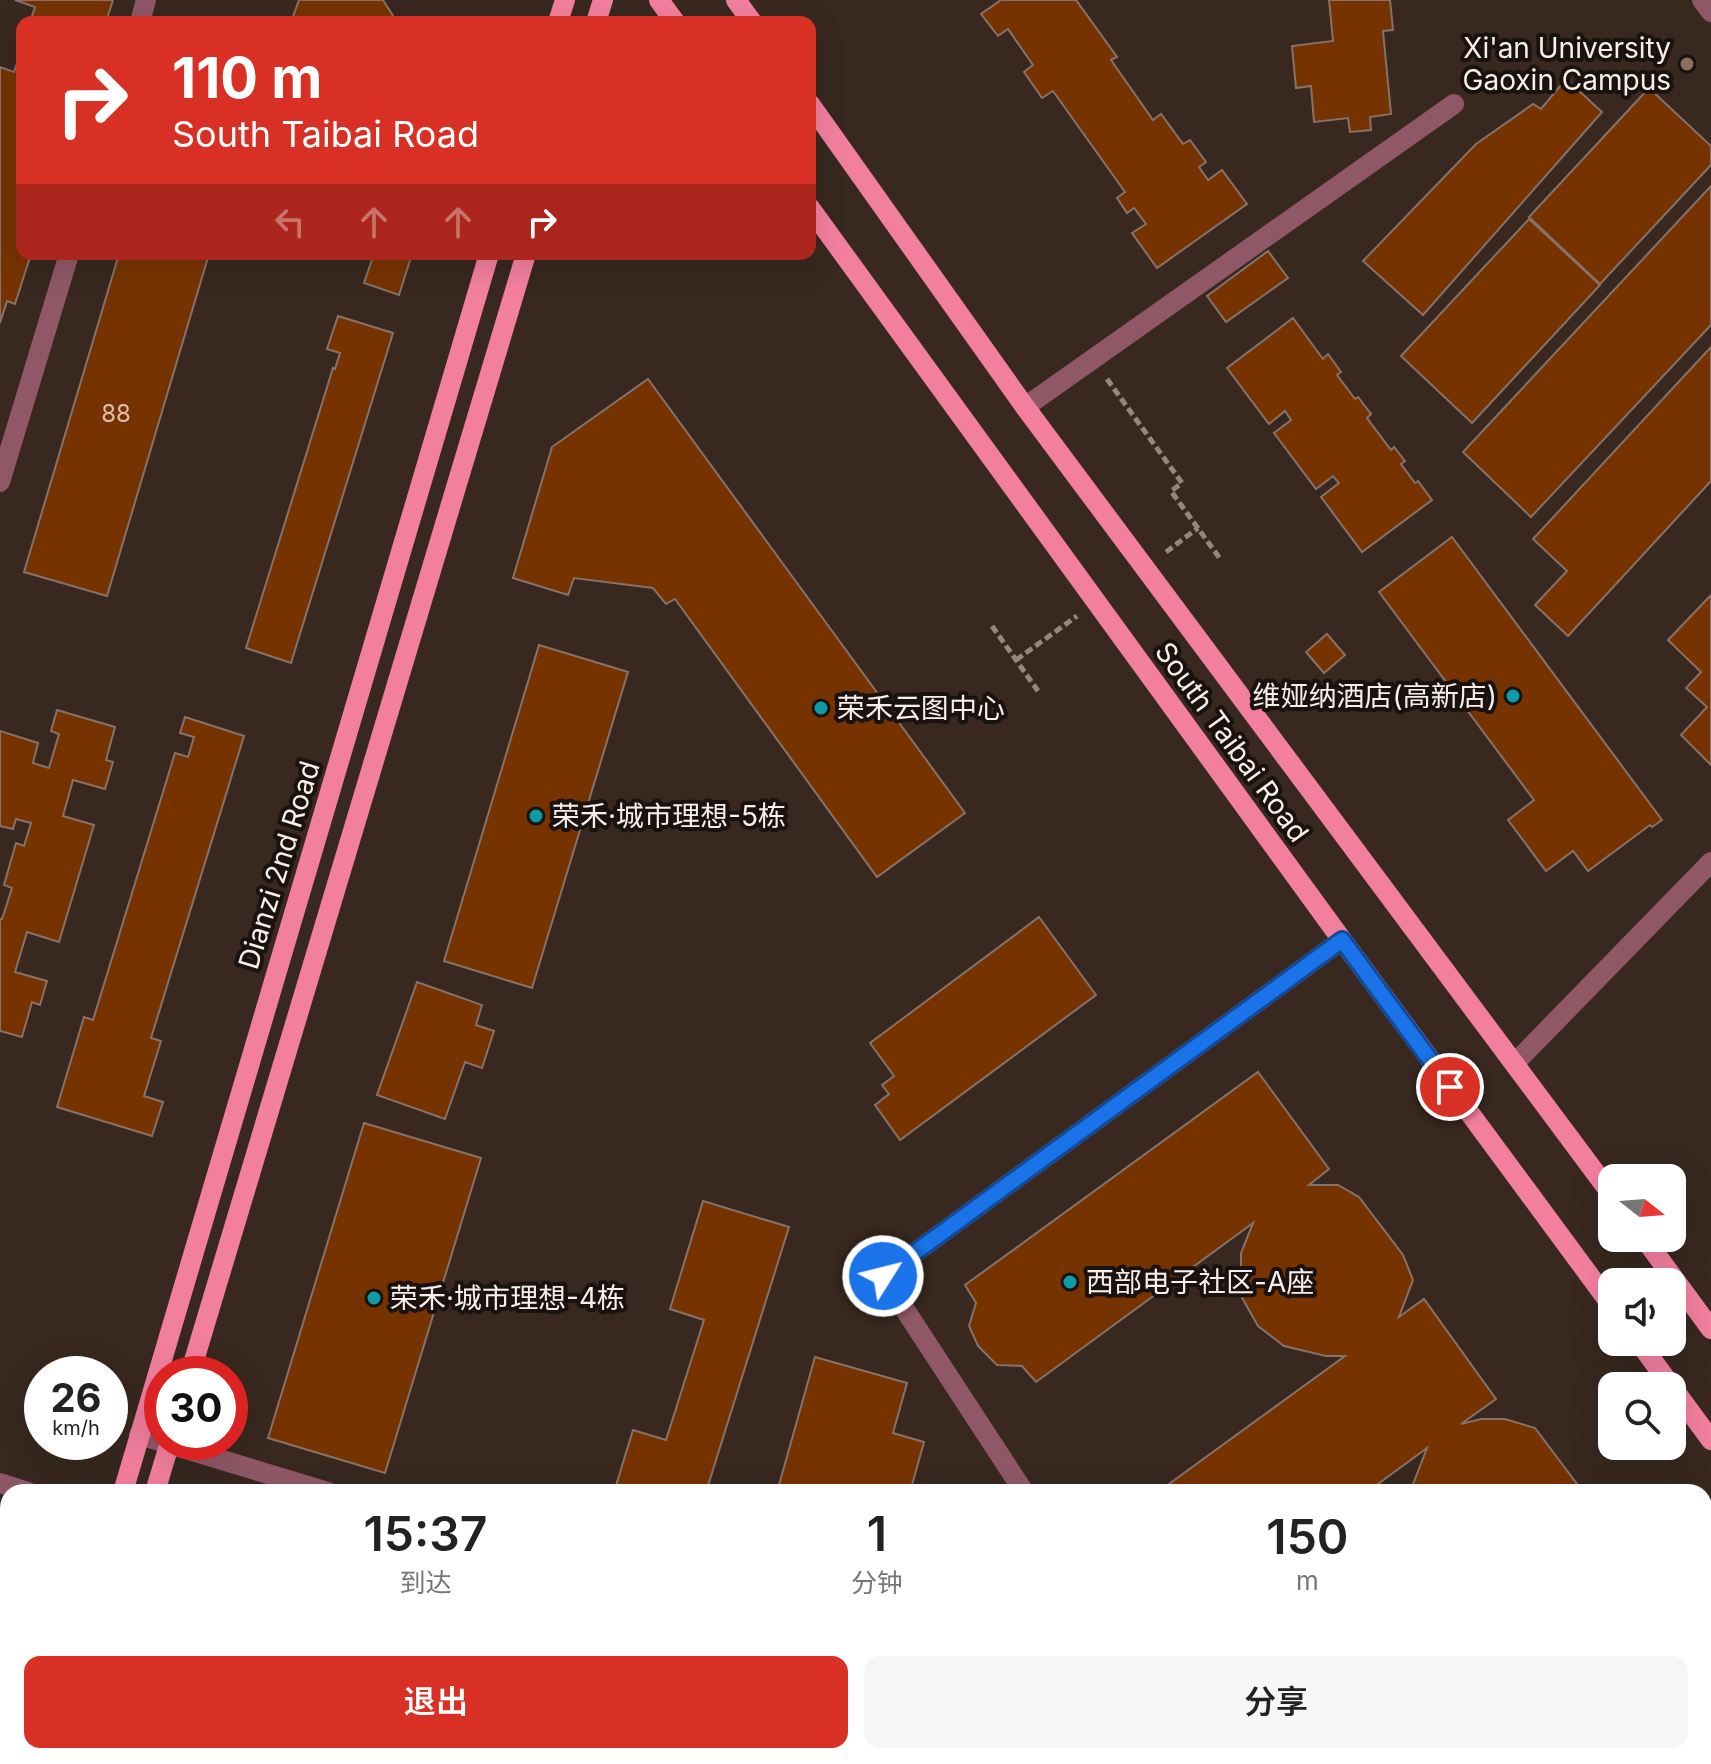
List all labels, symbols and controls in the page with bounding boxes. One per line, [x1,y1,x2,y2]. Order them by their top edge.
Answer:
place label: Xi'an University Gaoxin Campus [1463,31,1671,97]
text: 110 m [172,44,322,112]
icon: right [40,48,144,152]
marker: Xi'an University Gaoxin Campus [1678,55,1696,73]
text: South Taibai Road [172,112,479,156]
icon: left [268,200,312,244]
icon: ahead [352,200,396,244]
icon: ahead [436,200,480,244]
icon: right [520,200,564,244]
house number: 88 [101,399,131,428]
street label: South Taibai Road [1148,635,1316,849]
place label: 维娅纳酒店(高新店) [1253,679,1497,713]
marker: 维娅纳酒店(高新店) [1504,687,1522,705]
place label: 荣禾云图中心 [837,691,1005,725]
marker: 荣禾云图中心 [812,699,830,717]
street label: Dianzi 2nd Road [231,757,327,973]
place label: 荣禾·城市理想-5栋 [552,799,786,833]
marker: 荣禾·城市理想-5栋 [527,807,545,825]
pin [1416,1053,1484,1121]
icon: arrive [1428,1065,1472,1109]
north arrow [1598,1164,1686,1252]
map controls [1598,1164,1686,1460]
position arrow [841,1234,925,1318]
place label: 西部电子社区-A座 [1086,1265,1314,1299]
button: sound [1598,1268,1686,1356]
marker: 西部电子社区-A座 [1061,1273,1079,1291]
place label: 荣禾·城市理想-4栋 [390,1281,625,1315]
marker: 荣禾·城市理想-4栋 [365,1289,383,1307]
speed limit sign: 30 [144,1356,248,1460]
button: search [1598,1372,1686,1460]
text: 26 [50,1373,102,1422]
text: km/h [52,1416,100,1440]
text: 15:37 [363,1504,487,1563]
text: 1 [867,1504,887,1563]
text: 150 [1266,1507,1349,1566]
text: m [1296,1565,1319,1596]
text: 到达 [399,1567,451,1598]
text: 分钟 [851,1567,903,1598]
button: 退出 [24,1656,848,1748]
button: 分享 [864,1656,1688,1748]

